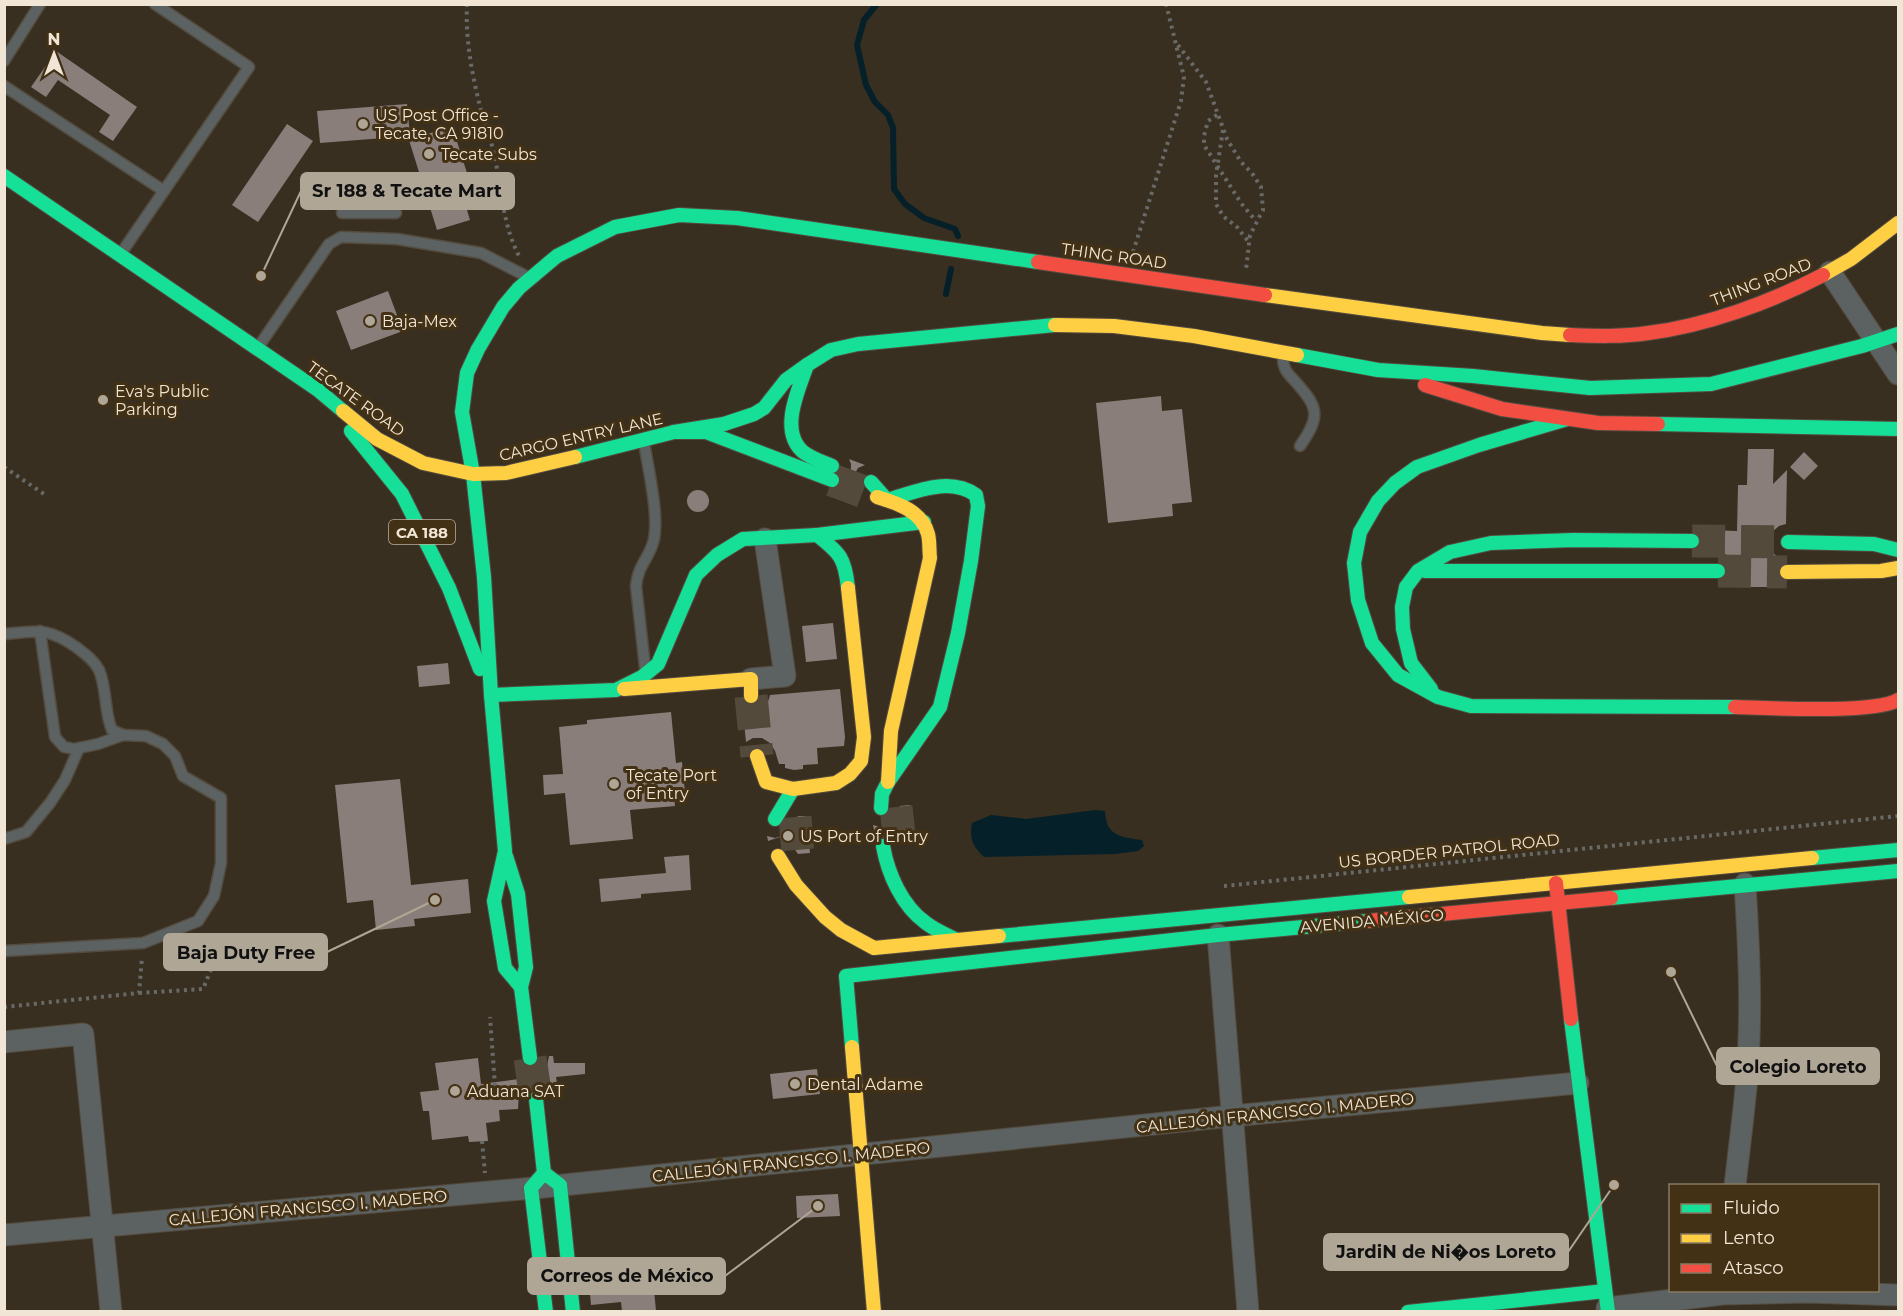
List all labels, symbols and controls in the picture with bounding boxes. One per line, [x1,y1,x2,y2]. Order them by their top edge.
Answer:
north arrow [24,24,84,84]
text: N [48,30,60,49]
place label: US Post Office - Tecate, CA 91810 [375,106,504,143]
marker: US Post Office - Tecate, CA 91810 [356,117,370,131]
place label: Tecate Subs [441,145,537,164]
marker: Tecate Subs [422,147,436,161]
callout: Sr 188 & Tecate Mart [301,173,514,209]
text: Sr 188 & Tecate Mart [312,180,502,202]
street label: THING ROAD [1060,239,1168,273]
street label: THING ROAD [1708,254,1814,310]
place label: Baja-Mex [382,312,457,331]
marker: Baja-Mex [363,314,377,328]
street label: TECATE ROAD [304,357,408,441]
place label: Eva's Public Parking [115,382,209,419]
marker: Eva's Public Parking [96,393,110,407]
street label: CARGO ENTRY LANE [497,409,665,465]
road number: CA 188 [389,520,455,544]
place label: Tecate Port of Entry [626,766,717,803]
marker: Tecate Port of Entry [607,777,621,791]
place label: US Port of Entry [800,827,928,846]
marker: US Port of Entry [781,829,795,843]
street label: US BORDER PATROL ROAD [1337,830,1561,872]
street label: AVENIDA MÉXICO [1299,905,1445,937]
callout: Baja Duty Free [164,934,327,970]
text: Baja Duty Free [177,942,315,964]
callout: Colegio Loreto [1717,1048,1879,1084]
text: Colegio Loreto [1729,1056,1867,1078]
place label: Dental Adame [807,1075,923,1094]
marker: Dental Adame [788,1077,802,1091]
place label: Aduana SAT [467,1082,565,1101]
marker: Aduana SAT [448,1084,462,1098]
street label: CALLEJÓN FRANCISCO I. MADERO [1135,1089,1415,1137]
street label: CALLEJÓN FRANCISCO I. MADERO [651,1138,931,1186]
legend [1669,1184,1879,1292]
street label: CALLEJÓN FRANCISCO I. MADERO [168,1186,448,1230]
text: Fluido [1723,1197,1780,1219]
text: Lento [1723,1227,1775,1249]
callout: JardiN de Ni�os Loreto [1324,1234,1568,1270]
text: JardiN de Ni�os Loreto [1335,1241,1556,1263]
text: Atasco [1723,1257,1783,1279]
callout: Correos de México [528,1258,725,1294]
text: Correos de México [540,1265,714,1287]

